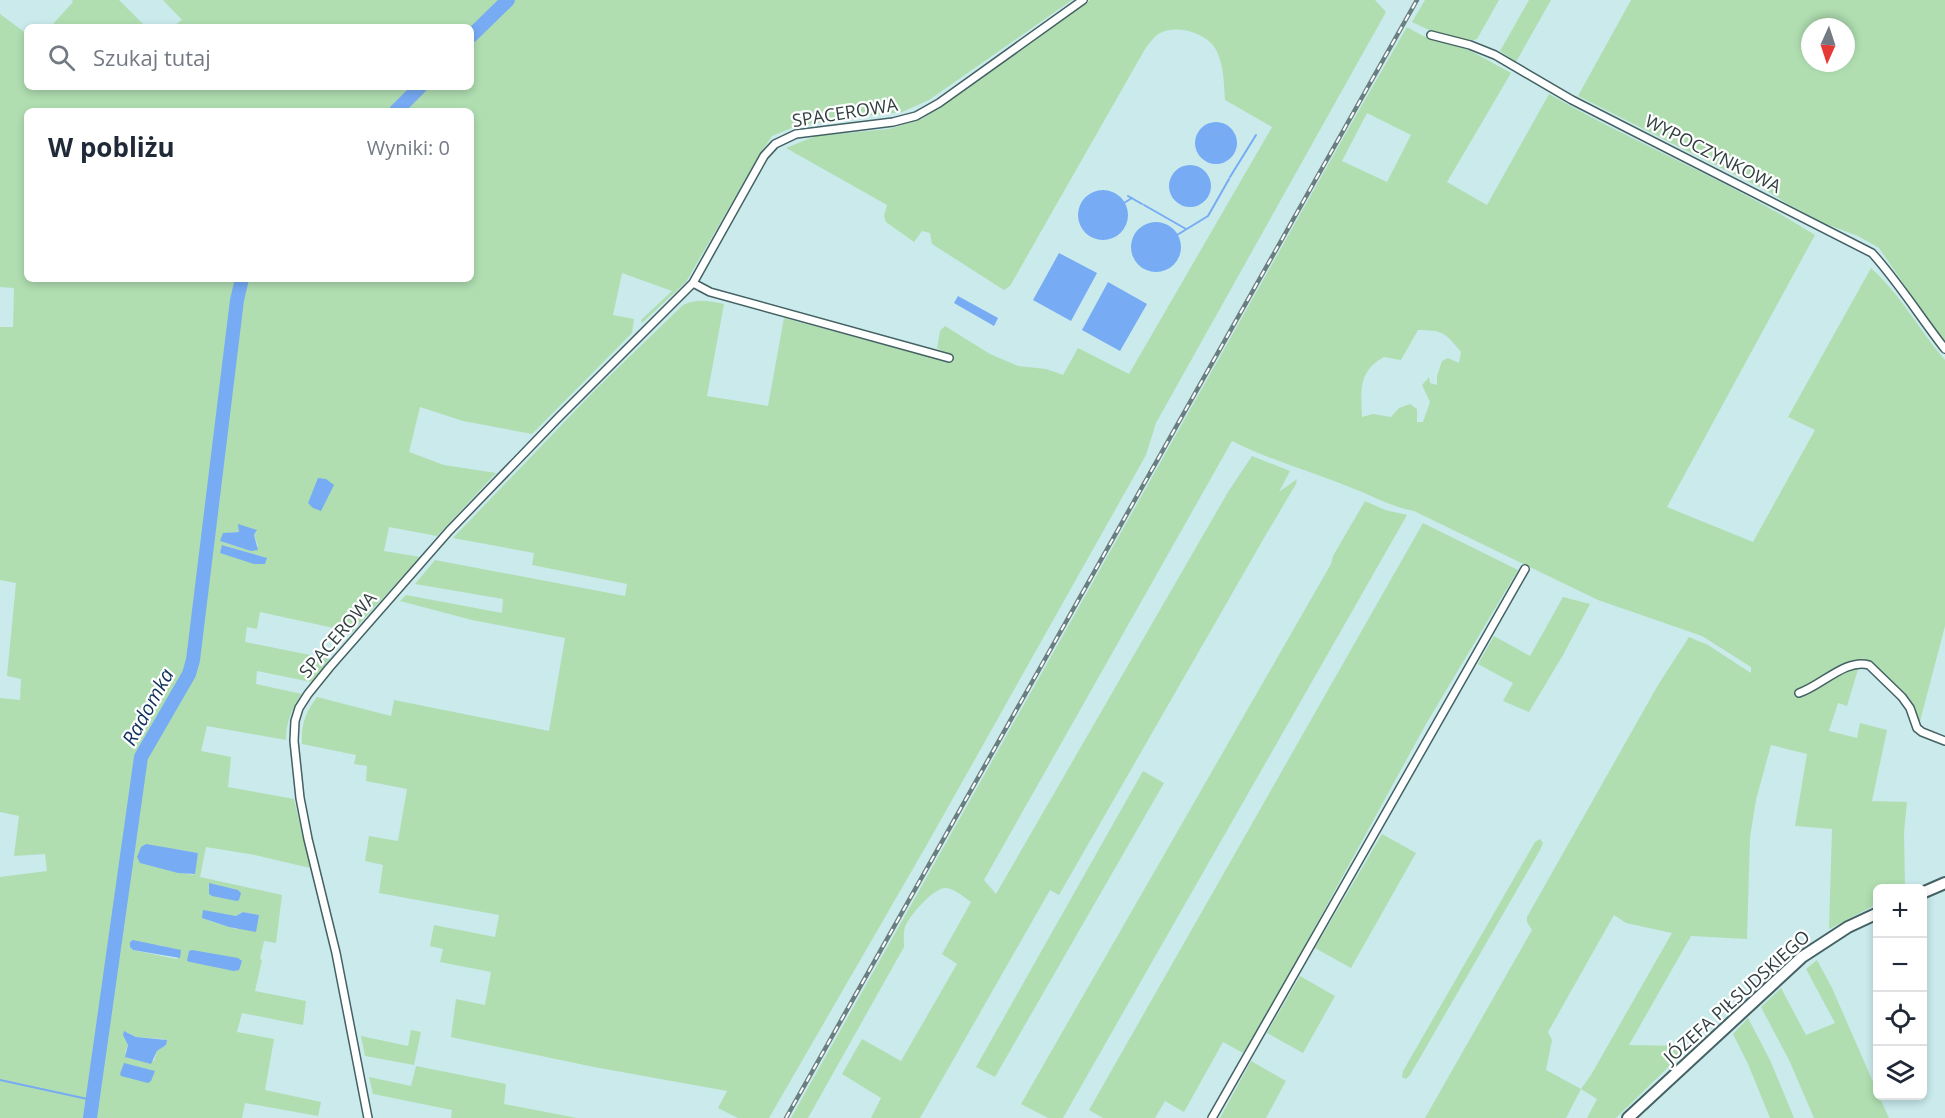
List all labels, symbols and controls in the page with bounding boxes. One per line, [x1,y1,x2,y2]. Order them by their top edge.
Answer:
north arrow [1801,18,1855,72]
search box [24,24,474,90]
icon: search [45,41,78,74]
text: Szukaj tutaj [93,42,211,72]
street label: SPACEROWA [790,92,900,132]
street label: WYPOCZYNKOWA [1641,108,1786,198]
text: W pobliżu [48,129,175,165]
text: Wyniki: 0 [367,134,450,161]
street label: SPACEROWA [293,586,382,682]
water label: Radomka [115,663,180,750]
map controls [1873,884,1927,1100]
button: + [1873,884,1927,938]
street label: JÓZEFA PIŁSUDSKIEGO [1657,924,1815,1070]
button: − [1873,938,1927,992]
button: locate [1873,992,1927,1046]
button: layers [1873,1046,1927,1100]

